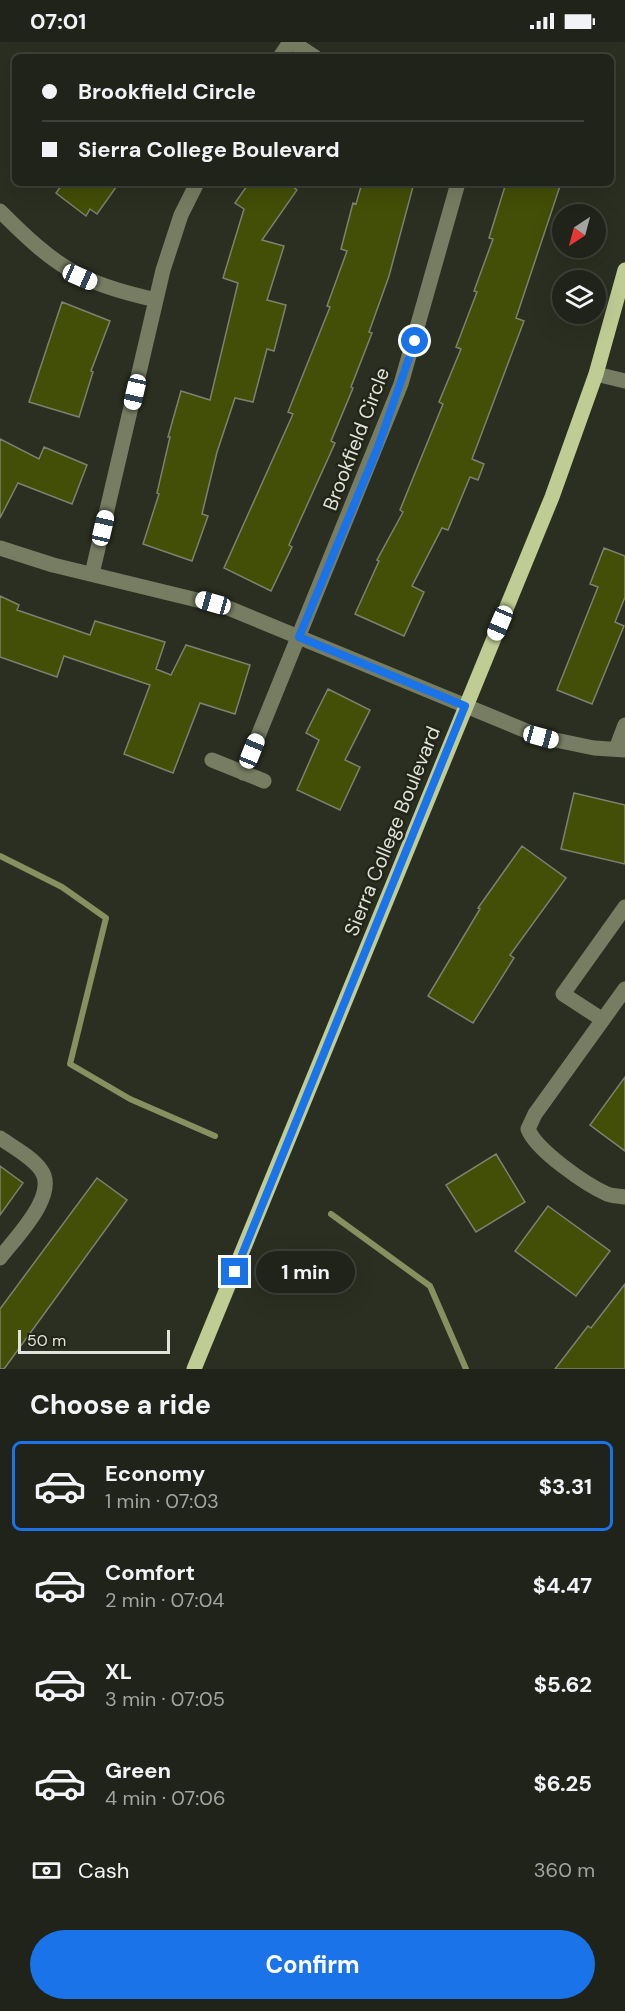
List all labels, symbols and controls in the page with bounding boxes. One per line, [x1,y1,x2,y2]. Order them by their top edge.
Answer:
text: 07:01 [30,7,86,36]
text: Brookfield Circle [78,77,256,106]
text: Sierra College Boulevard [78,135,340,164]
north arrow [552,204,606,258]
map controls [552,204,606,324]
car [60,261,100,293]
button: layers [552,270,606,324]
route start [401,327,428,354]
street label: Brookfield Circle [317,364,395,514]
car [122,372,148,412]
car [90,508,116,548]
car [193,589,233,617]
car [485,603,515,643]
street label: Sierra College Boulevard [338,722,446,940]
car [521,724,561,750]
car [237,731,267,771]
callout: 1 min [256,1251,355,1293]
route end [221,1258,248,1285]
text: 1 min [281,1259,330,1285]
scale bar [18,1327,170,1354]
text: 50 m [27,1330,66,1351]
text: Choose a ride [30,1387,211,1422]
icon: car [33,1459,87,1513]
text: Economy [105,1459,205,1488]
text: $3.31 [539,1472,592,1501]
text: 1 min · 07:03 [105,1488,219,1514]
icon: car [33,1558,87,1612]
text: Comfort [105,1558,195,1587]
text: $4.47 [533,1571,592,1600]
text: 2 min · 07:04 [105,1587,224,1613]
icon: car [33,1657,87,1711]
text: XL [105,1657,132,1686]
text: $5.62 [534,1670,592,1699]
text: 3 min · 07:05 [105,1686,225,1712]
icon: car [33,1756,87,1810]
text: Green [105,1756,171,1785]
text: $6.25 [534,1769,592,1798]
text: 4 min · 07:06 [105,1785,226,1811]
icon: cash [30,1854,63,1887]
text: Cash [78,1856,129,1885]
text: 360 m [534,1857,595,1883]
button: Confirm [30,1930,595,1999]

